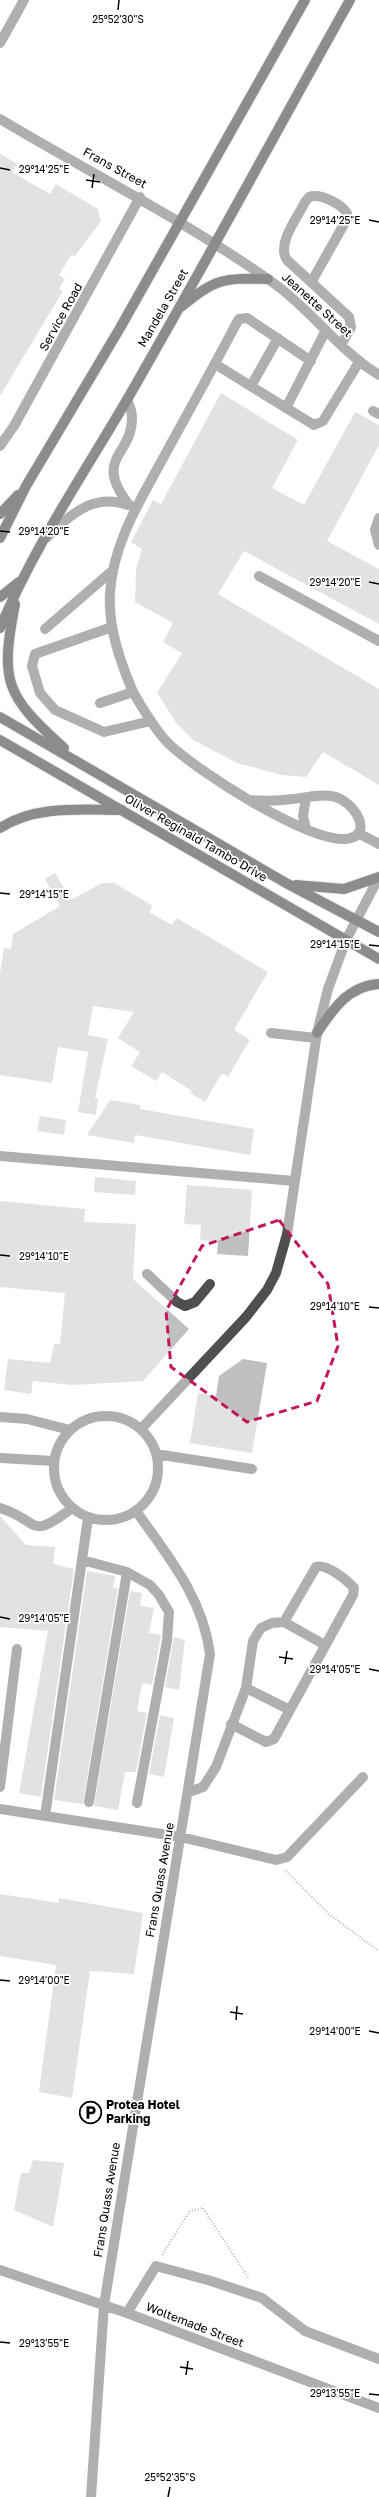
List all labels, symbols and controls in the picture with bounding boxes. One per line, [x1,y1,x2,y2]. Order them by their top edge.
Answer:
text: 25°52'30"S [92,13,144,25]
street label: Frans Street [81,144,150,191]
text: 29°14'25"E [19,163,69,175]
text: 29°14'25"E [310,214,360,226]
street label: Mandela Street [134,266,191,350]
street label: Jeanette Street [279,269,356,340]
street label: Service Road [36,280,85,353]
text: 29°14'20"E [19,525,69,537]
text: 29°14'20"E [310,576,360,588]
street label: Oliver Reginald Tambo Drive [122,791,270,885]
text: 29°14'15"E [19,888,69,900]
text: 29°14'15"E [310,938,360,950]
text: 29°14'10"E [19,1250,69,1262]
text: 29°14'10"E [310,1300,360,1312]
text: 29°14'05"E [19,1612,69,1624]
text: 29°14'05"E [310,1663,360,1675]
street label: Frans Quass Avenue [142,1821,177,1938]
text: 29°14'00"E [18,1974,70,1986]
text: 29°14'00"E [309,2025,361,2037]
place label: Protea Hotel Parking [106,2097,180,2126]
parking icon: Protea Hotel Parking [78,2099,104,2125]
street label: Frans Quass Avenue [90,2141,123,2258]
street label: Woltemade Street [144,2299,247,2350]
text: 29°13'55"E [19,2337,69,2349]
text: 29°13'55"E [310,2387,360,2399]
text: 25°52'35"S [144,2471,196,2483]

